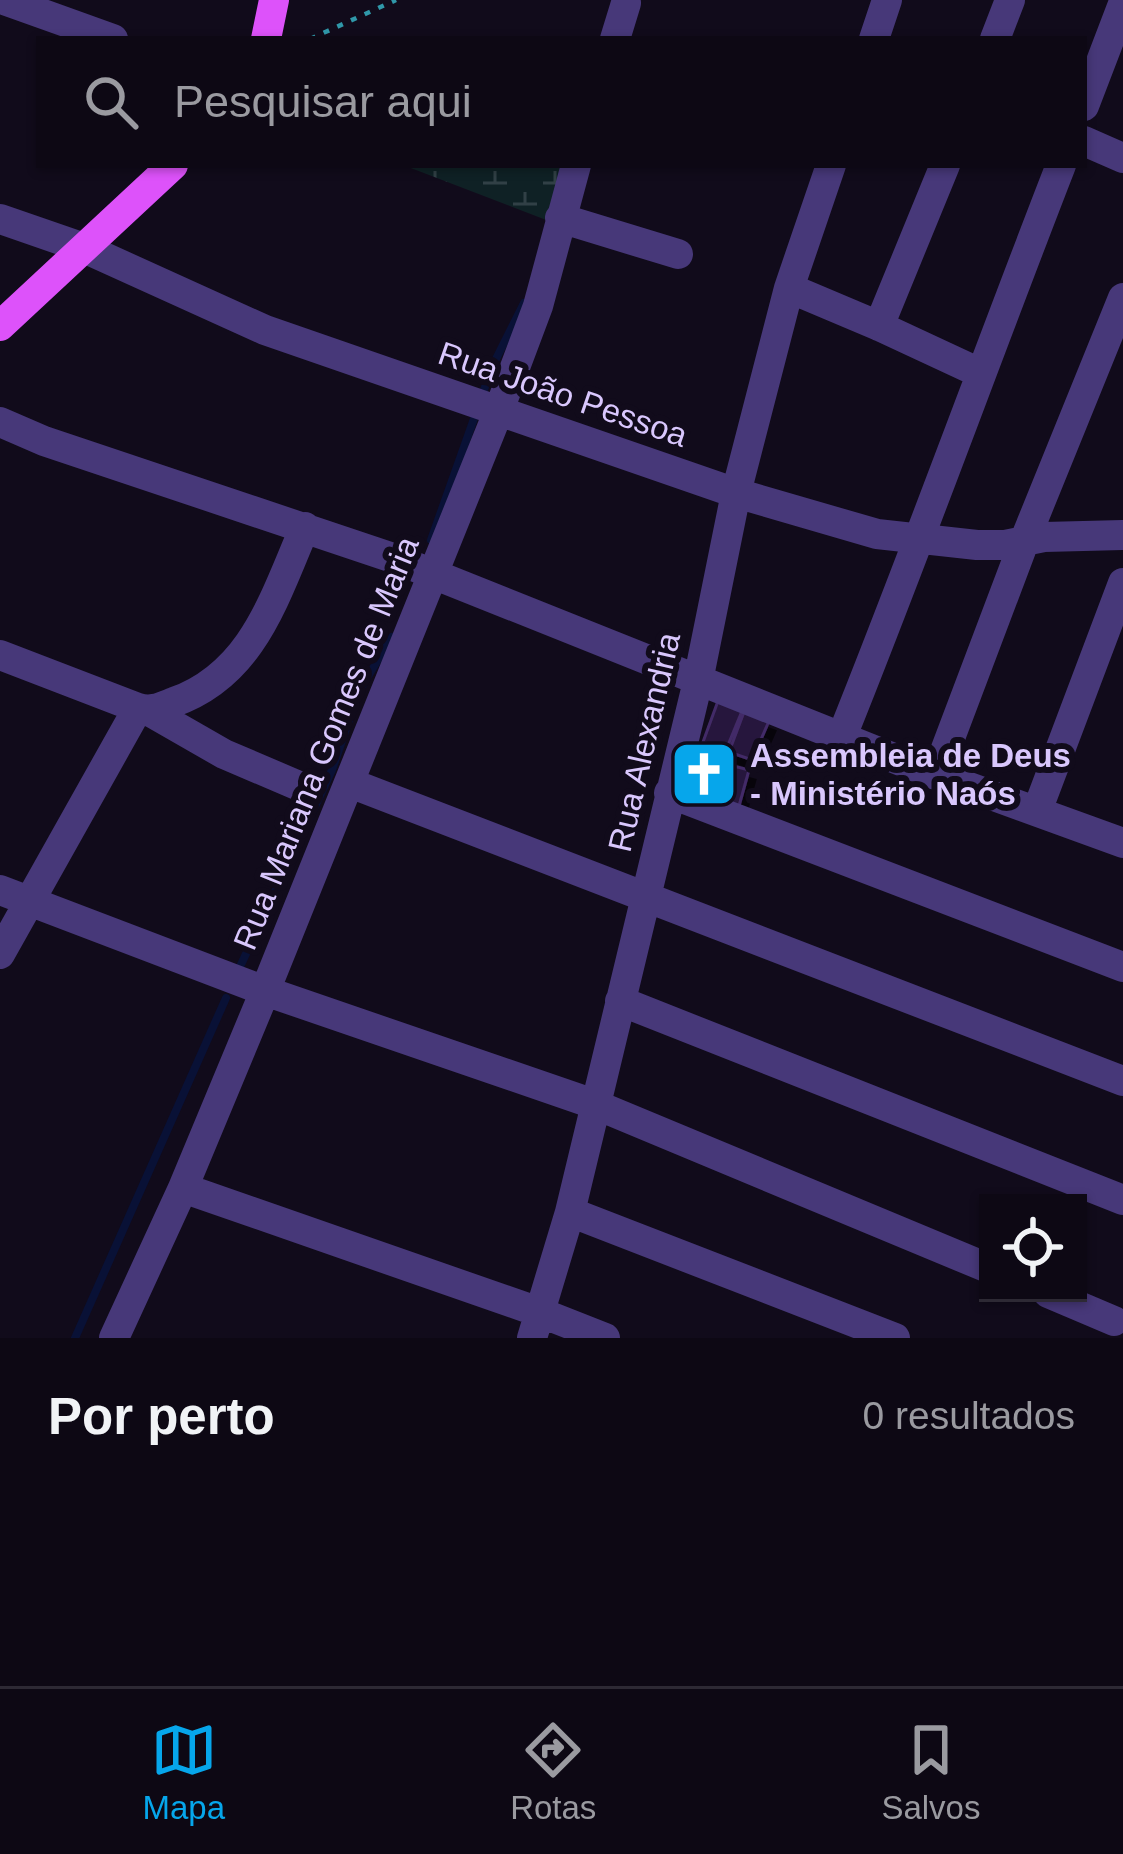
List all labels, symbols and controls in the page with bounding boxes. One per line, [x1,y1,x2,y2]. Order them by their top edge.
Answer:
search box [36,36,1087,168]
icon: search [78,69,144,135]
text: Pesquisar aqui [174,76,472,127]
street label: Rua João Pessoa [434,334,693,454]
street label: Rua Mariana Gomes de Maria [226,531,426,955]
street label: Rua Alexandria [601,628,687,855]
place label: Assembleia de Deus - Ministério Naós [750,737,1071,812]
church icon: Assembleia de Deus - Ministério Naós [669,739,739,809]
map controls [979,1194,1087,1302]
button: locate [979,1194,1087,1302]
text: Por perto [48,1388,275,1445]
text: 0 resultados [863,1394,1075,1437]
tab: Mapa [143,1717,225,1827]
tab: Rotas [510,1717,596,1827]
tab: Salvos [881,1717,980,1827]

